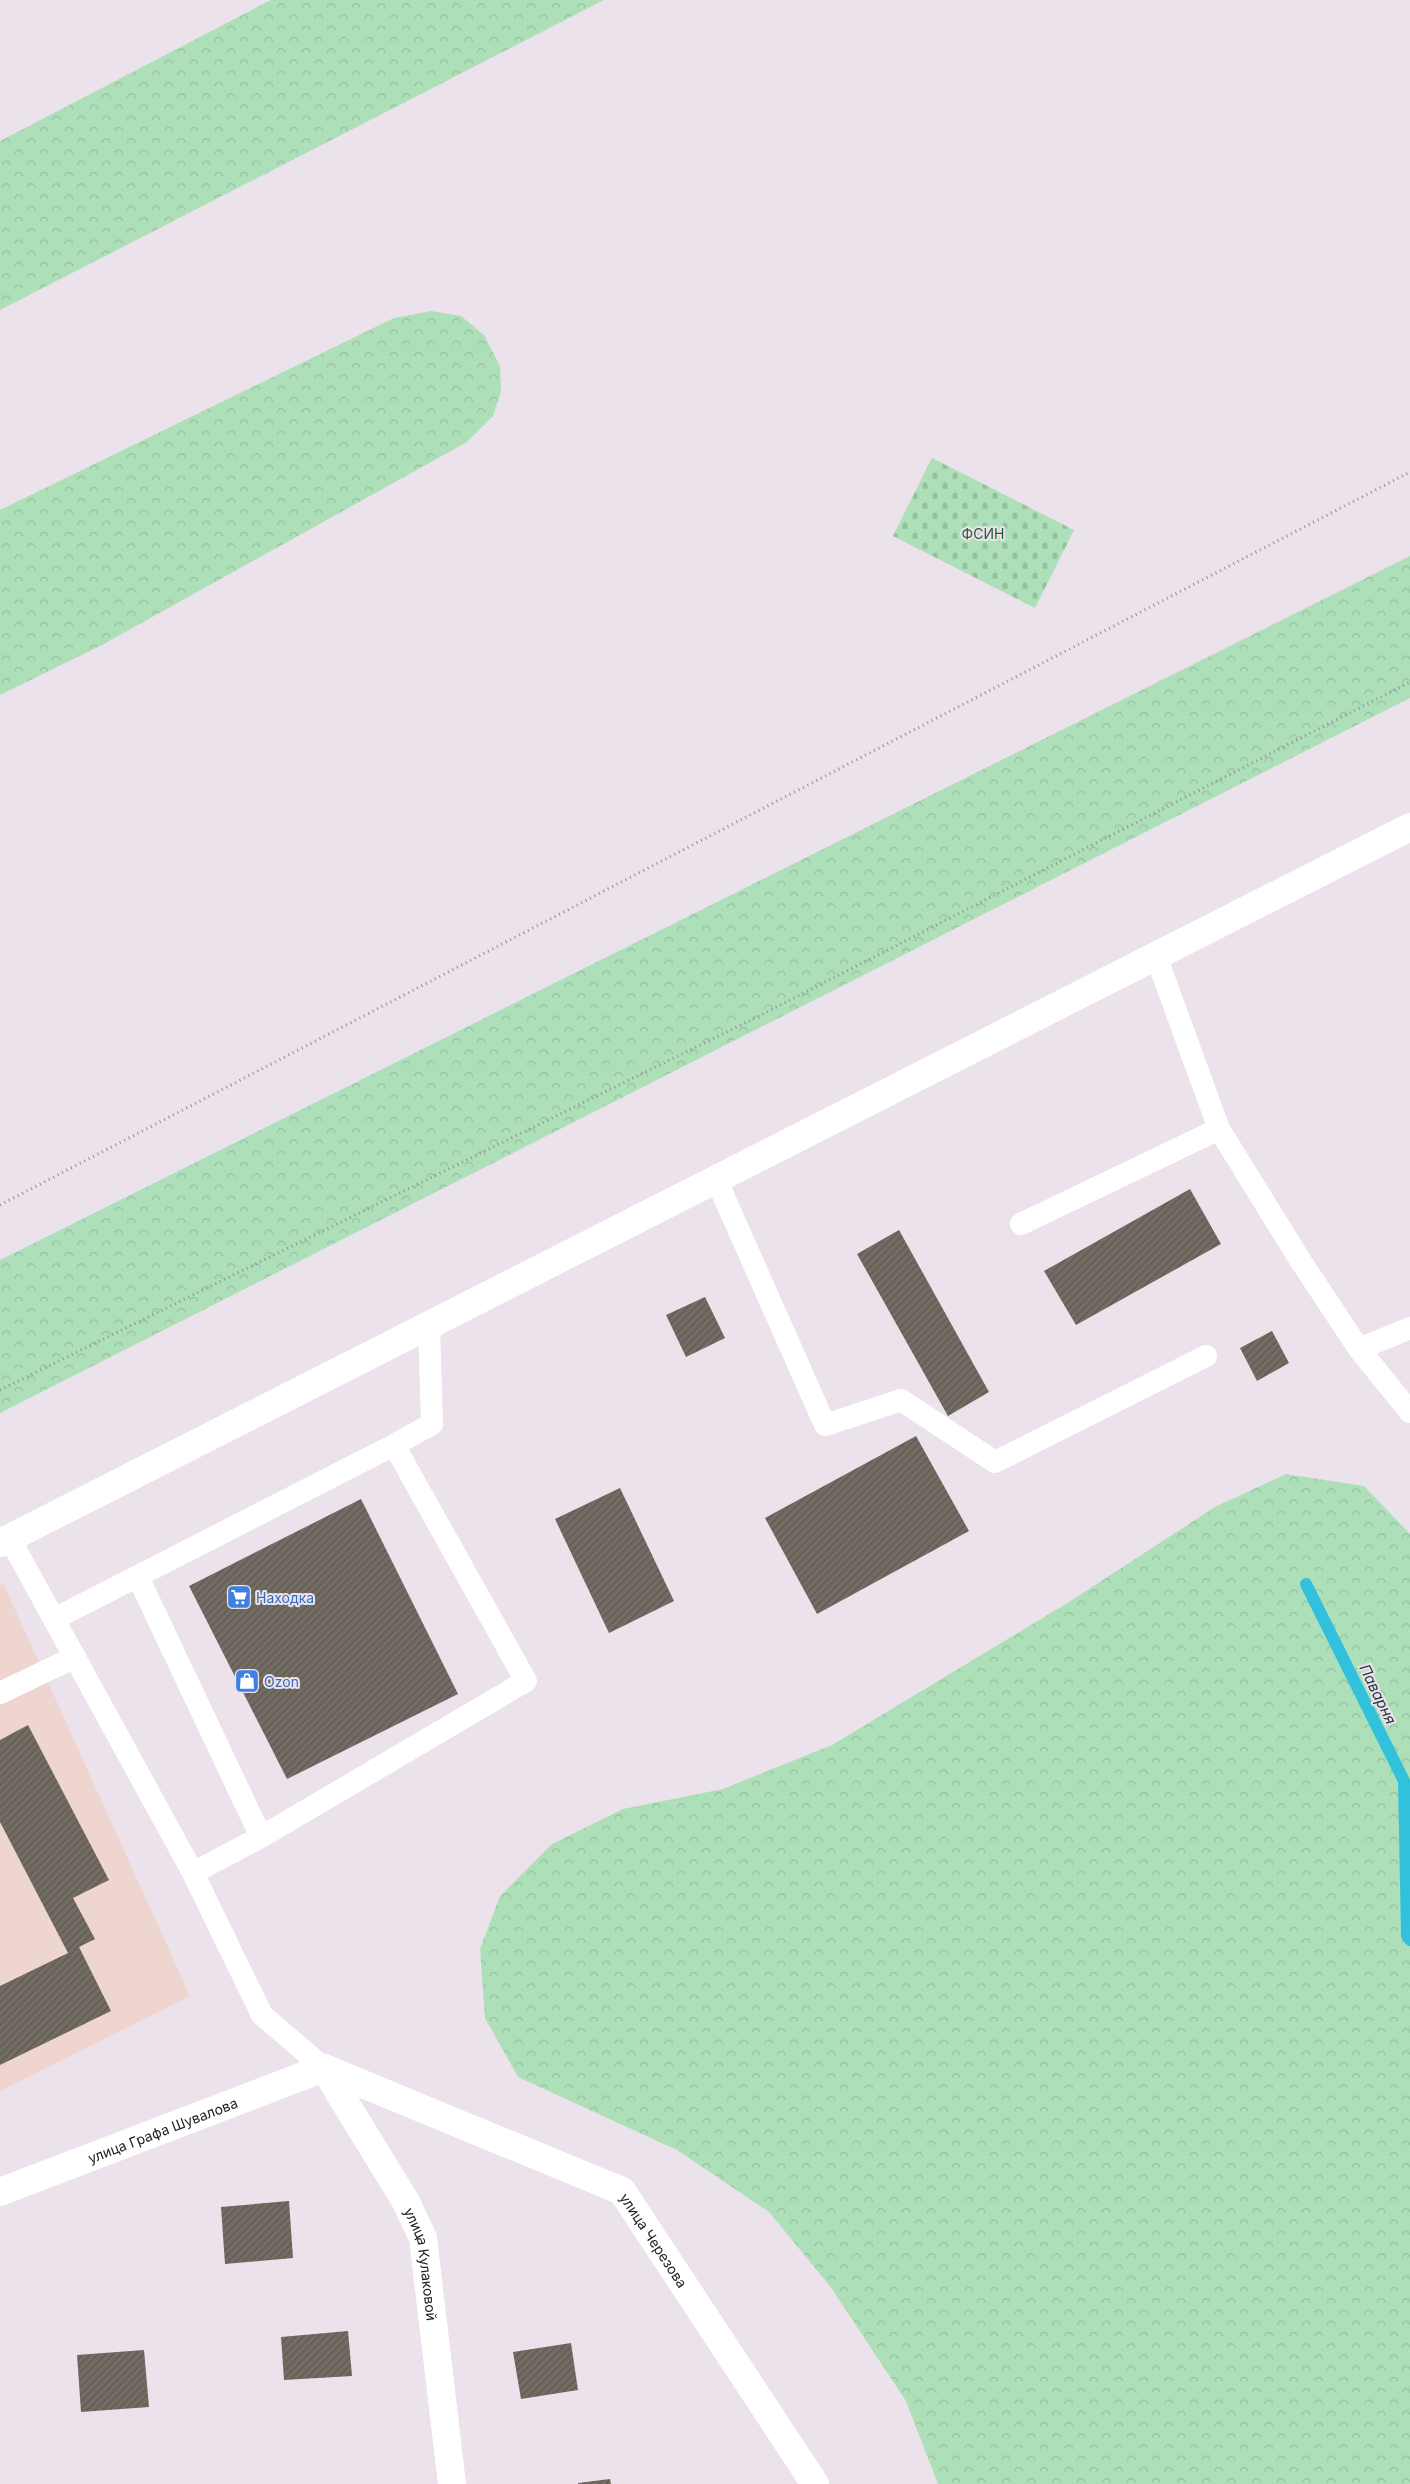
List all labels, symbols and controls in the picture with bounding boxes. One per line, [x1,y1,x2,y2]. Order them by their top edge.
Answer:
park label: ФСИН [962,525,1004,542]
supermarket icon: Находка [226,1584,252,1610]
place label: Находка [256,1589,314,1606]
water label: Паварня [1355,1661,1401,1727]
shop icon: Ozon [234,1668,260,1694]
place label: Ozon [264,1673,299,1690]
street label: улица Графа Шувалова [85,2094,240,2166]
street label: улица Черезова [617,2189,691,2290]
street label: улица Кулаковой [401,2205,441,2322]

